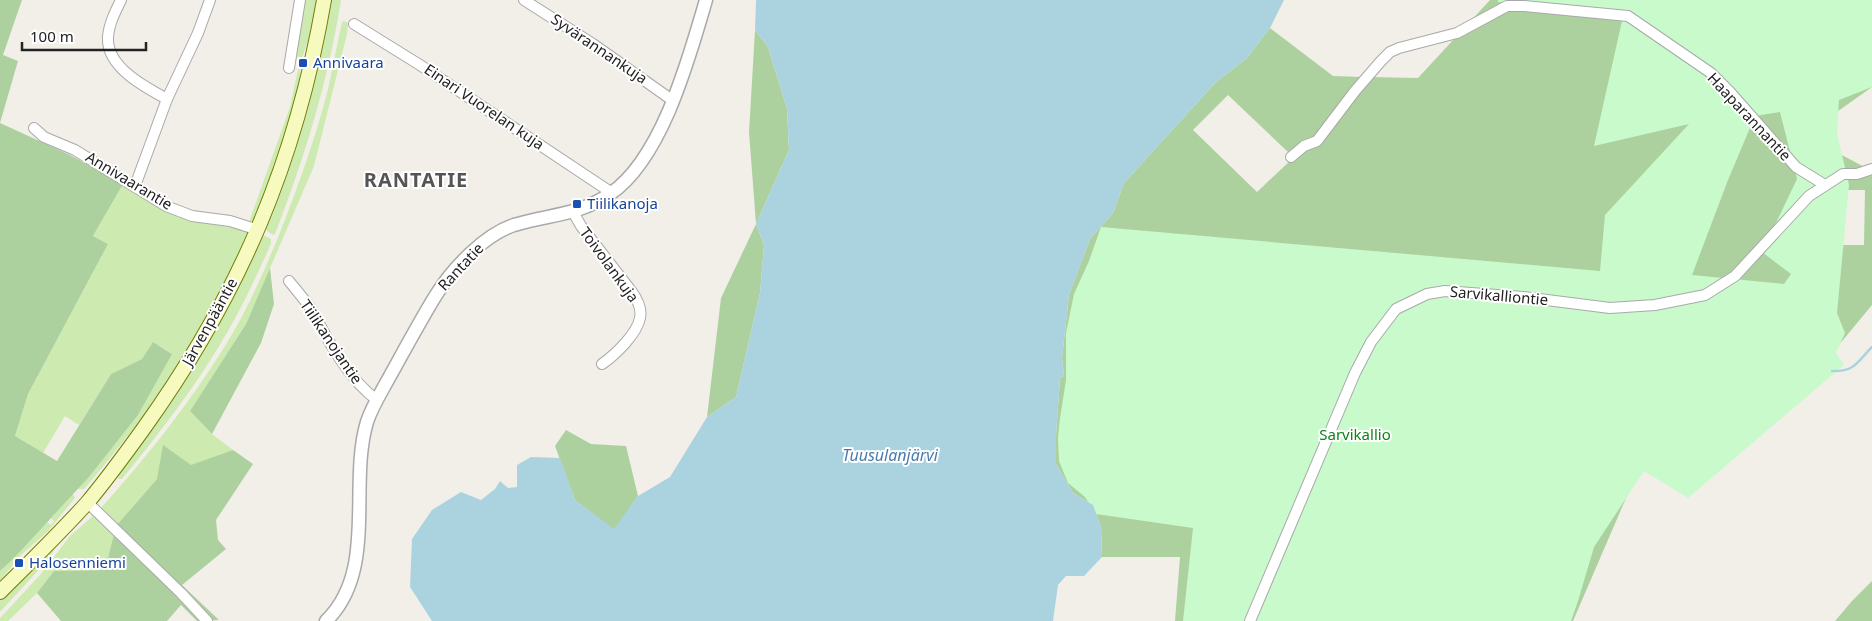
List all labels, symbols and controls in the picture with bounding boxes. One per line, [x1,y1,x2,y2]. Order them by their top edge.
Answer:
street label: Syvärannankuja [548,9,652,88]
scale bar [22,20,146,52]
text: 100 m [30,26,74,46]
place label: Annivaara [313,52,384,72]
marker: Annivaara [297,57,309,69]
street label: Einari Vuorelan kuja [421,59,548,154]
street label: Haaparannantie [1704,68,1796,165]
street label: Annivaarantie [82,146,177,214]
district label: RANTATIE [364,166,468,193]
place label: Tiilikanoja [587,193,658,213]
marker: Tiilikanoja [571,198,583,210]
street label: Toivolankuja [576,223,644,306]
street label: Rantatie [433,238,488,295]
street label: Järvenpääntie [176,274,241,371]
street label: Sarvikalliontie [1449,281,1549,309]
street label: Tiilikanojantie [296,295,367,388]
park label: Sarvikallio [1319,424,1391,444]
water label: Tuusulanjärvi [842,444,939,466]
place label: Halosenniemi [29,552,126,572]
marker: Halosenniemi [13,557,25,569]

